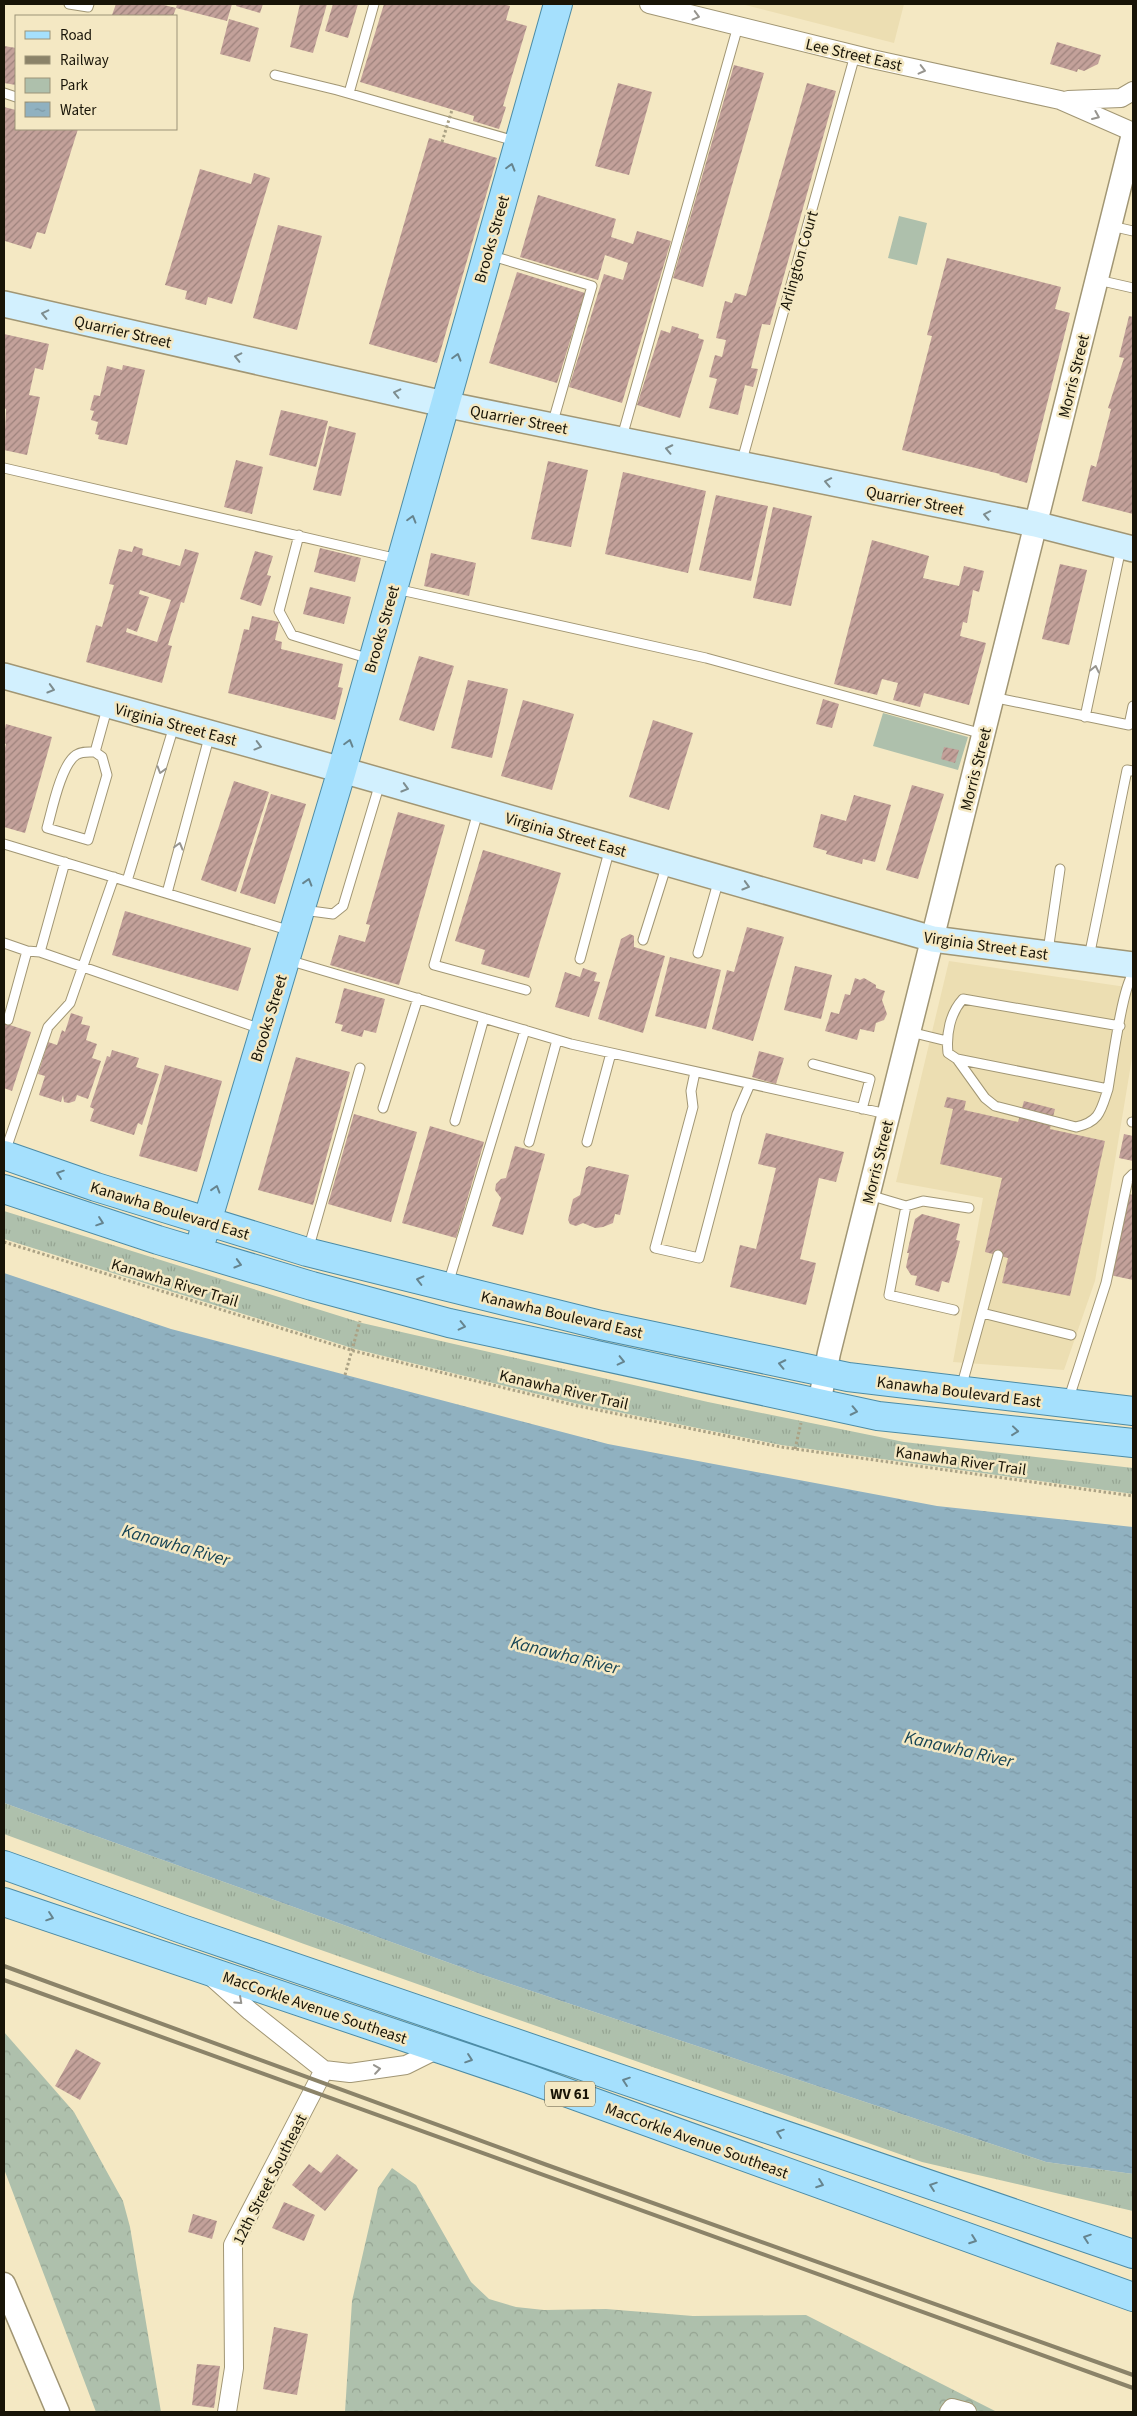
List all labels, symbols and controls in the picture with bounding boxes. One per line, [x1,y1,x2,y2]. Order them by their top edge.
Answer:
one-way arrow [692,10,700,21]
legend [15,15,178,130]
text: Road [60,25,92,46]
street label: Lee Street East [803,33,905,77]
text: Railway [60,50,109,71]
one-way arrow [918,64,927,75]
text: Park [60,75,89,96]
text: Water [60,100,97,121]
one-way arrow [1091,110,1100,121]
one-way arrow [506,163,516,172]
street label: Brooks Street [469,192,515,286]
street label: Arlington Court [774,207,824,313]
one-way arrow [41,309,50,320]
street label: Quarrier Street [72,310,174,354]
street label: Morris Street [1053,332,1095,420]
one-way arrow [234,352,243,363]
one-way arrow [452,353,462,362]
one-way arrow [392,388,401,399]
street label: Quarrier Street [468,400,570,440]
one-way arrow [664,445,673,455]
one-way arrow [824,478,832,488]
street label: Quarrier Street [864,481,966,521]
one-way arrow [983,510,992,520]
one-way arrow [406,516,416,524]
street label: Brooks Street [359,582,405,676]
one-way arrow [1090,664,1100,673]
one-way arrow [46,684,54,694]
street label: Virginia Street East [112,698,240,752]
street label: Morris Street [955,725,997,813]
one-way arrow [343,739,354,748]
one-way arrow [253,741,262,751]
one-way arrow [156,765,166,774]
one-way arrow [400,782,409,792]
street label: Virginia Street East [503,807,629,863]
one-way arrow [174,842,184,850]
one-way arrow [303,879,313,887]
one-way arrow [742,880,750,890]
street label: Virginia Street East [922,926,1050,966]
street label: Brooks Street [245,971,293,1065]
street label: Morris Street [857,1118,899,1206]
one-way arrow [56,1170,65,1180]
street label: Kanawha Boulevard East [87,1176,253,1246]
one-way arrow [211,1185,221,1193]
one-way arrow [95,1216,103,1226]
street label: Kanawha River Trail [108,1253,241,1313]
one-way arrow [233,1259,241,1269]
one-way arrow [415,1275,424,1286]
street label: Kanawha Boulevard East [479,1286,645,1344]
one-way arrow [458,1320,467,1331]
one-way arrow [616,1355,625,1366]
one-way arrow [778,1359,787,1370]
street label: Kanawha River Trail [497,1364,630,1416]
street label: Kanawha Boulevard East [875,1371,1043,1413]
one-way arrow [849,1405,858,1416]
one-way arrow [1011,1425,1019,1436]
street label: Kanawha River Trail [894,1441,1028,1481]
water label: Kanawha River [119,1518,233,1573]
water label: Kanawha River [508,1630,623,1681]
water label: Kanawha River [902,1725,1017,1774]
one-way arrow [45,1912,54,1922]
street label: MacCorkle Avenue Southeast [220,1966,410,2050]
one-way arrow [234,1996,243,2005]
one-way arrow [464,2053,473,2063]
one-way arrow [374,2064,382,2075]
one-way arrow [622,2076,631,2086]
road number: WV 61 [545,2082,595,2106]
street label: MacCorkle Avenue Southeast [602,2097,792,2185]
street label: 12th Street Southeast [227,2110,313,2249]
one-way arrow [776,2129,784,2139]
one-way arrow [815,2178,824,2188]
one-way arrow [930,2182,938,2192]
one-way arrow [968,2234,976,2244]
one-way arrow [1083,2234,1092,2244]

